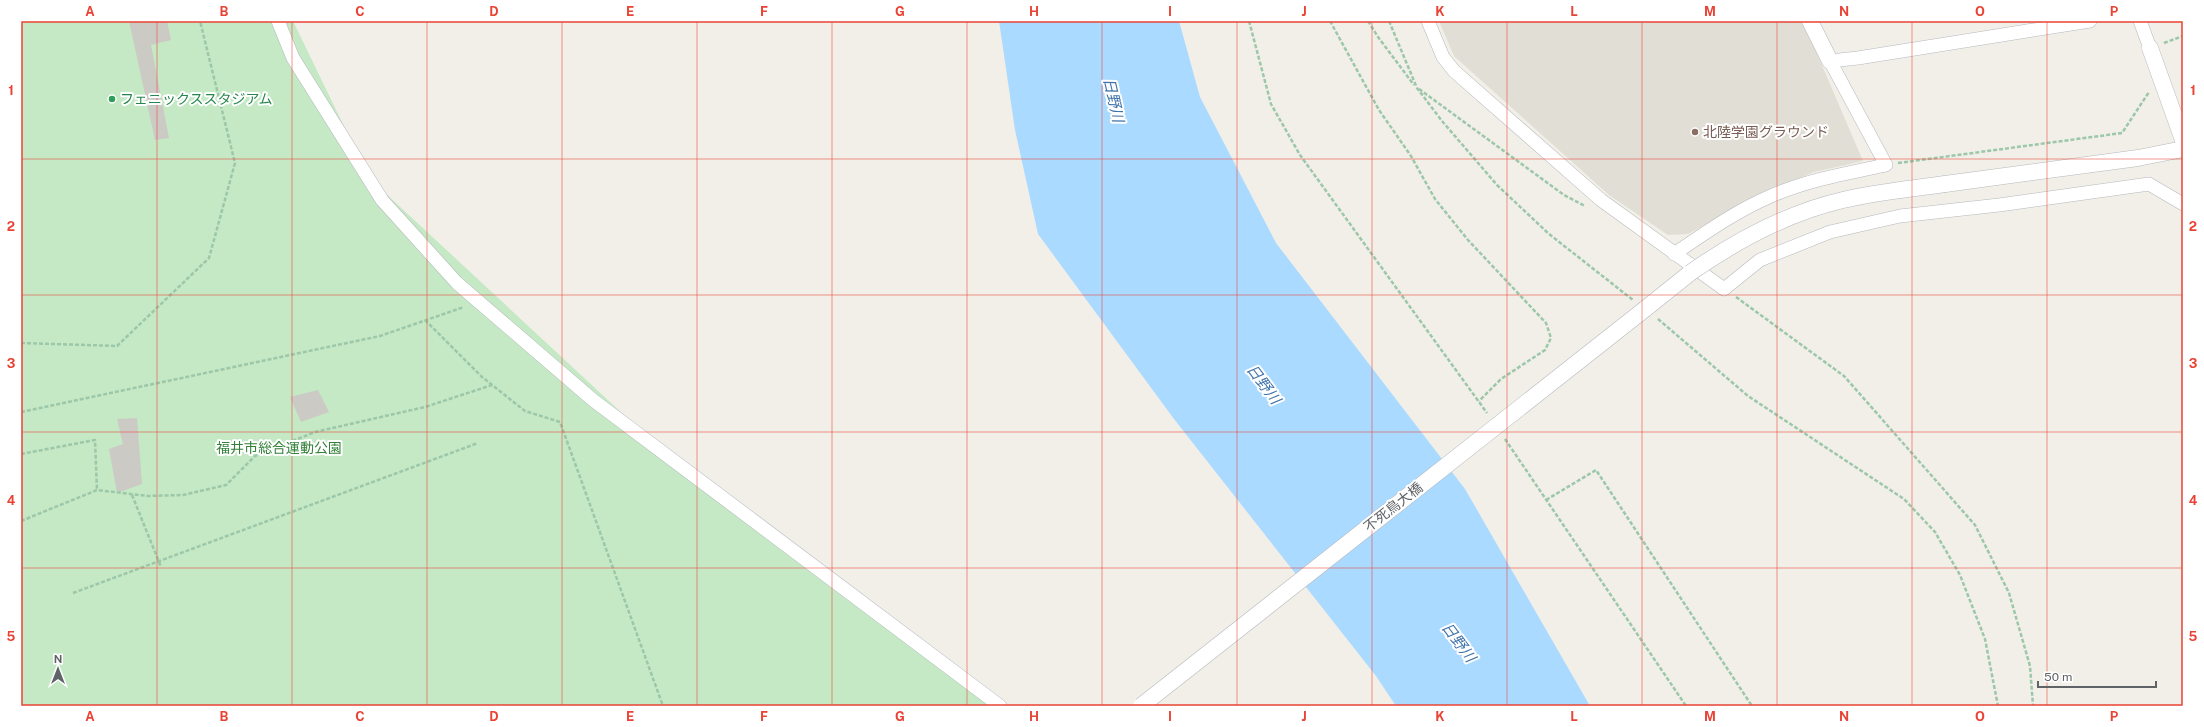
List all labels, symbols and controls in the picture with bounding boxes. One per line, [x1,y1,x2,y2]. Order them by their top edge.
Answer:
text: A [85,4,95,19]
text: B [220,4,229,19]
text: C [355,4,365,19]
text: D [489,4,499,19]
text: E [626,4,634,19]
text: F [760,4,768,19]
text: G [895,4,905,19]
text: H [1029,4,1039,19]
text: I [1168,4,1172,19]
text: J [1301,4,1307,19]
text: K [1435,4,1445,19]
text: L [1570,4,1578,19]
text: M [1704,4,1716,19]
text: N [1839,4,1849,19]
text: O [1975,4,1985,19]
text: P [2110,4,2119,19]
water label: 日野川 [1101,76,1128,126]
text: 1 [8,83,14,98]
text: 1 [2190,83,2196,98]
place label: フェニックススタジアム [120,91,273,107]
marker: フェニックススタジアム [107,94,117,104]
place label: 北陸学園グラウンド [1703,124,1829,140]
marker: 北陸学園グラウンド [1690,127,1700,137]
text: 2 [7,219,15,234]
text: 2 [2189,219,2197,234]
text: 3 [7,356,16,371]
text: 3 [2189,356,2198,371]
water label: 日野川 [1244,361,1286,409]
park label: 福井市総合運動公園 [216,440,342,456]
street label: 不死鳥大橋 [1360,479,1426,535]
text: 4 [7,493,16,508]
text: 4 [2189,493,2198,508]
water label: 日野川 [1439,619,1481,667]
text: 5 [7,629,16,644]
text: 5 [2189,629,2198,644]
north arrow [38,649,78,689]
text: N [54,653,62,665]
scale bar [2038,663,2156,689]
text: 50 m [2044,670,2072,684]
text: A [85,709,95,724]
text: B [220,709,229,724]
text: C [355,709,365,724]
text: D [489,709,499,724]
text: E [626,709,634,724]
text: F [760,709,768,724]
text: G [895,709,905,724]
text: H [1029,709,1039,724]
text: I [1168,709,1172,724]
text: J [1301,709,1307,724]
text: K [1435,709,1445,724]
text: L [1570,709,1578,724]
text: M [1704,709,1716,724]
text: N [1839,709,1849,724]
text: O [1975,709,1985,724]
text: P [2110,709,2119,724]

